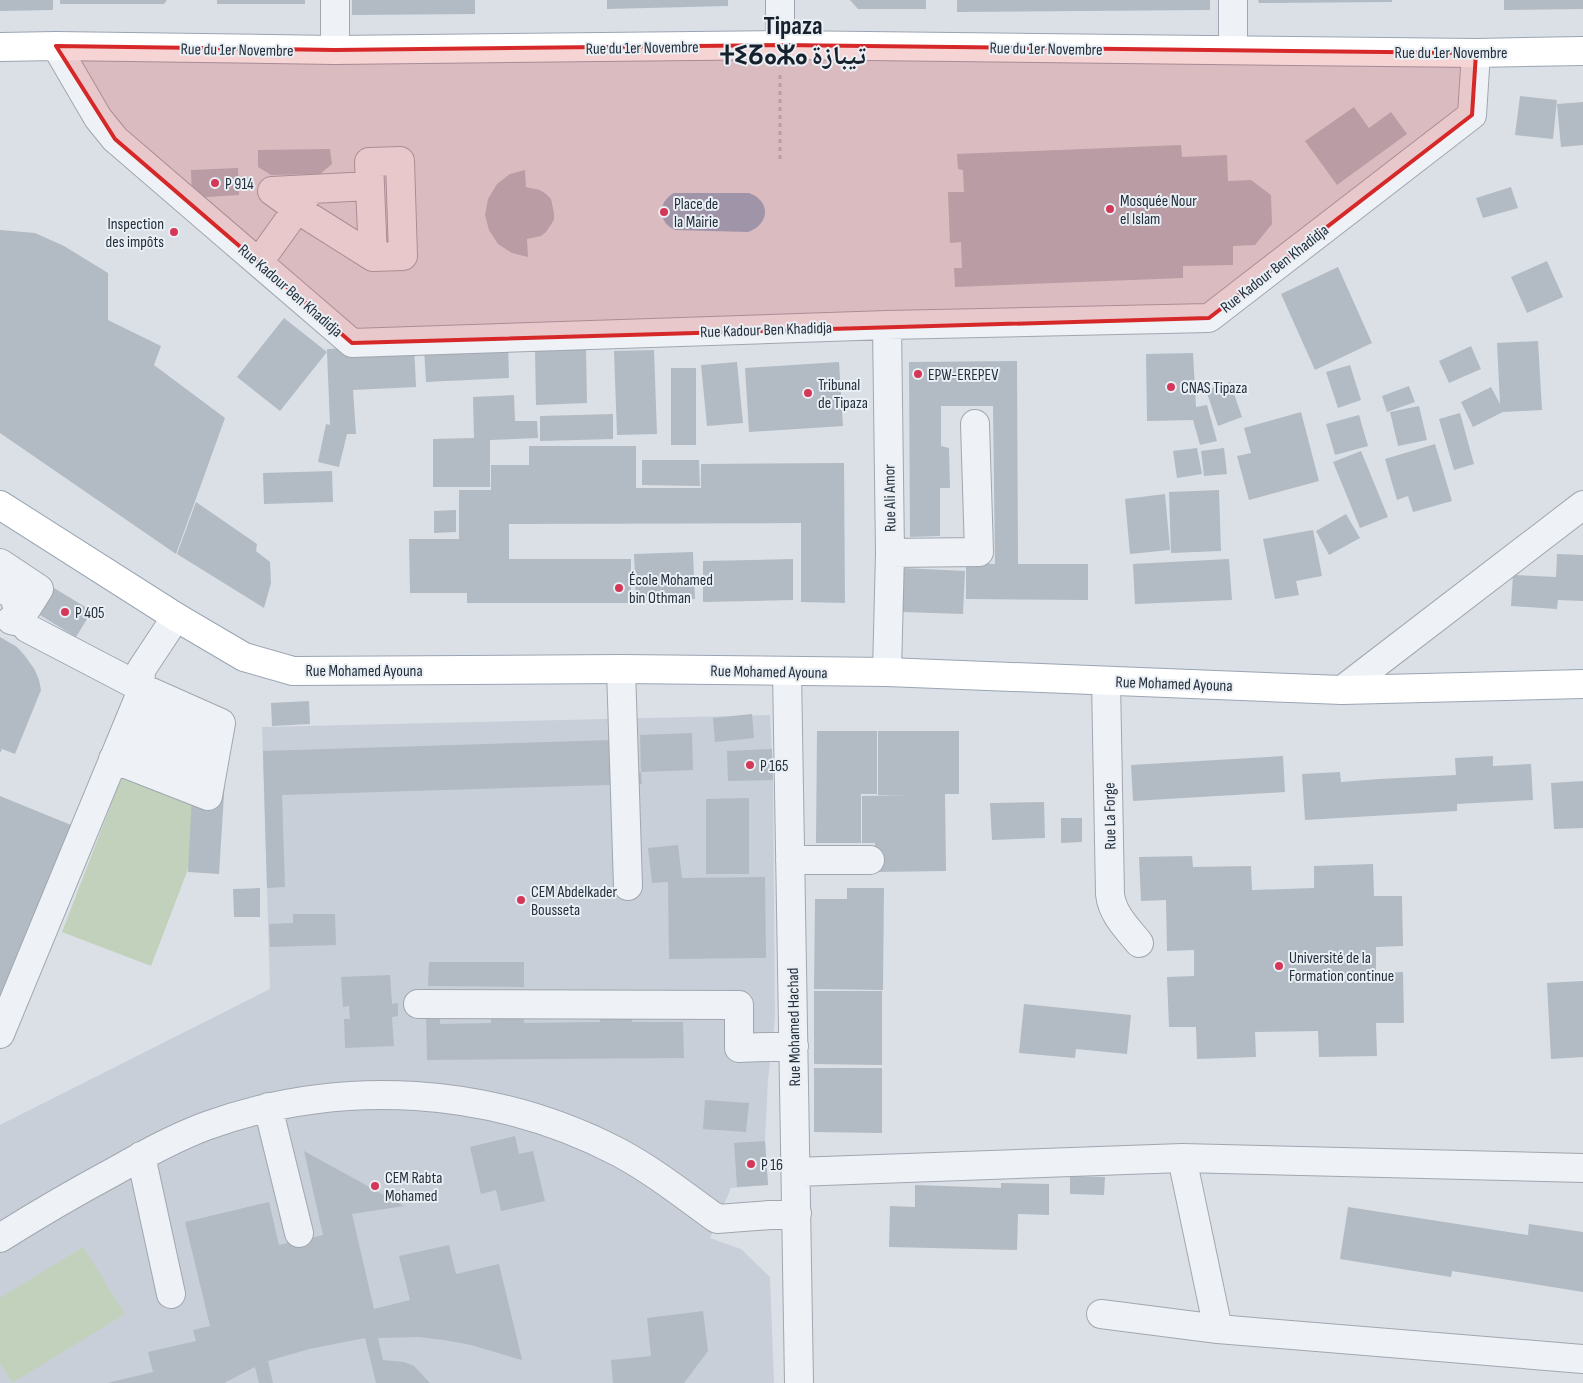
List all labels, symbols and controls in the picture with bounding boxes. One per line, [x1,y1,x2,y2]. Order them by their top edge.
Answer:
district label: Tipaza ⵜⵉⵒⴰⵣⴰ تيبازة [720,11,866,72]
street label: Rue du 1er Novembre [585,38,699,59]
street label: Rue du 1er Novembre [989,39,1103,60]
street label: Rue du 1er Novembre [180,40,294,61]
street label: Rue du 1er Novembre [1395,44,1507,63]
place label: P 914 [225,175,254,194]
marker: P 914 [209,177,221,189]
place label: Mosquée Nour el Islam [1120,192,1197,229]
place label: Place de la Mairie [674,195,718,232]
marker: Mosquée Nour el Islam [1104,203,1116,215]
marker: Place de la Mairie [658,206,670,218]
place label: Inspection des impôts [106,215,164,252]
street label: Rue Kadour Ben Khadidja [1217,221,1333,317]
marker: Inspection des impôts [168,226,180,238]
street label: Rue Kadour Ben Khadidja [234,241,346,342]
street label: Rue Kadour Ben Khadidja [700,319,832,342]
place label: EPW-EREPEV [928,366,999,385]
marker: EPW-EREPEV [912,368,924,380]
place label: Tribunal de Tipaza [818,376,868,413]
place label: CNAS Tipaza [1181,379,1247,398]
marker: CNAS Tipaza [1165,381,1177,393]
marker: Tribunal de Tipaza [802,387,814,399]
street label: Rue Ali Amor [880,464,901,532]
place label: École Mohamed bin Othman [629,571,713,608]
marker: École Mohamed bin Othman [613,582,625,594]
place label: P 405 [75,604,105,623]
marker: P 405 [59,606,71,618]
street label: Rue Mohamed Ayouna [305,662,423,681]
street label: Rue Mohamed Ayouna [710,662,828,683]
street label: Rue Mohamed Ayouna [1115,673,1233,696]
place label: P 165 [760,757,788,776]
marker: P 165 [744,759,756,771]
street label: Rue La Forge [1100,782,1121,850]
place label: CEM Abdelkader Bousseta [531,883,618,920]
marker: CEM Abdelkader Bousseta [515,894,527,906]
place label: Université de la Formation continue [1289,949,1394,986]
marker: Université de la Formation continue [1273,960,1285,972]
street label: Rue Mohamed Hachad [784,968,805,1086]
place label: P 16 [761,1156,783,1175]
marker: P 16 [745,1158,757,1170]
place label: CEM Rabta Mohamed [385,1169,442,1206]
marker: CEM Rabta Mohamed [369,1180,381,1192]

